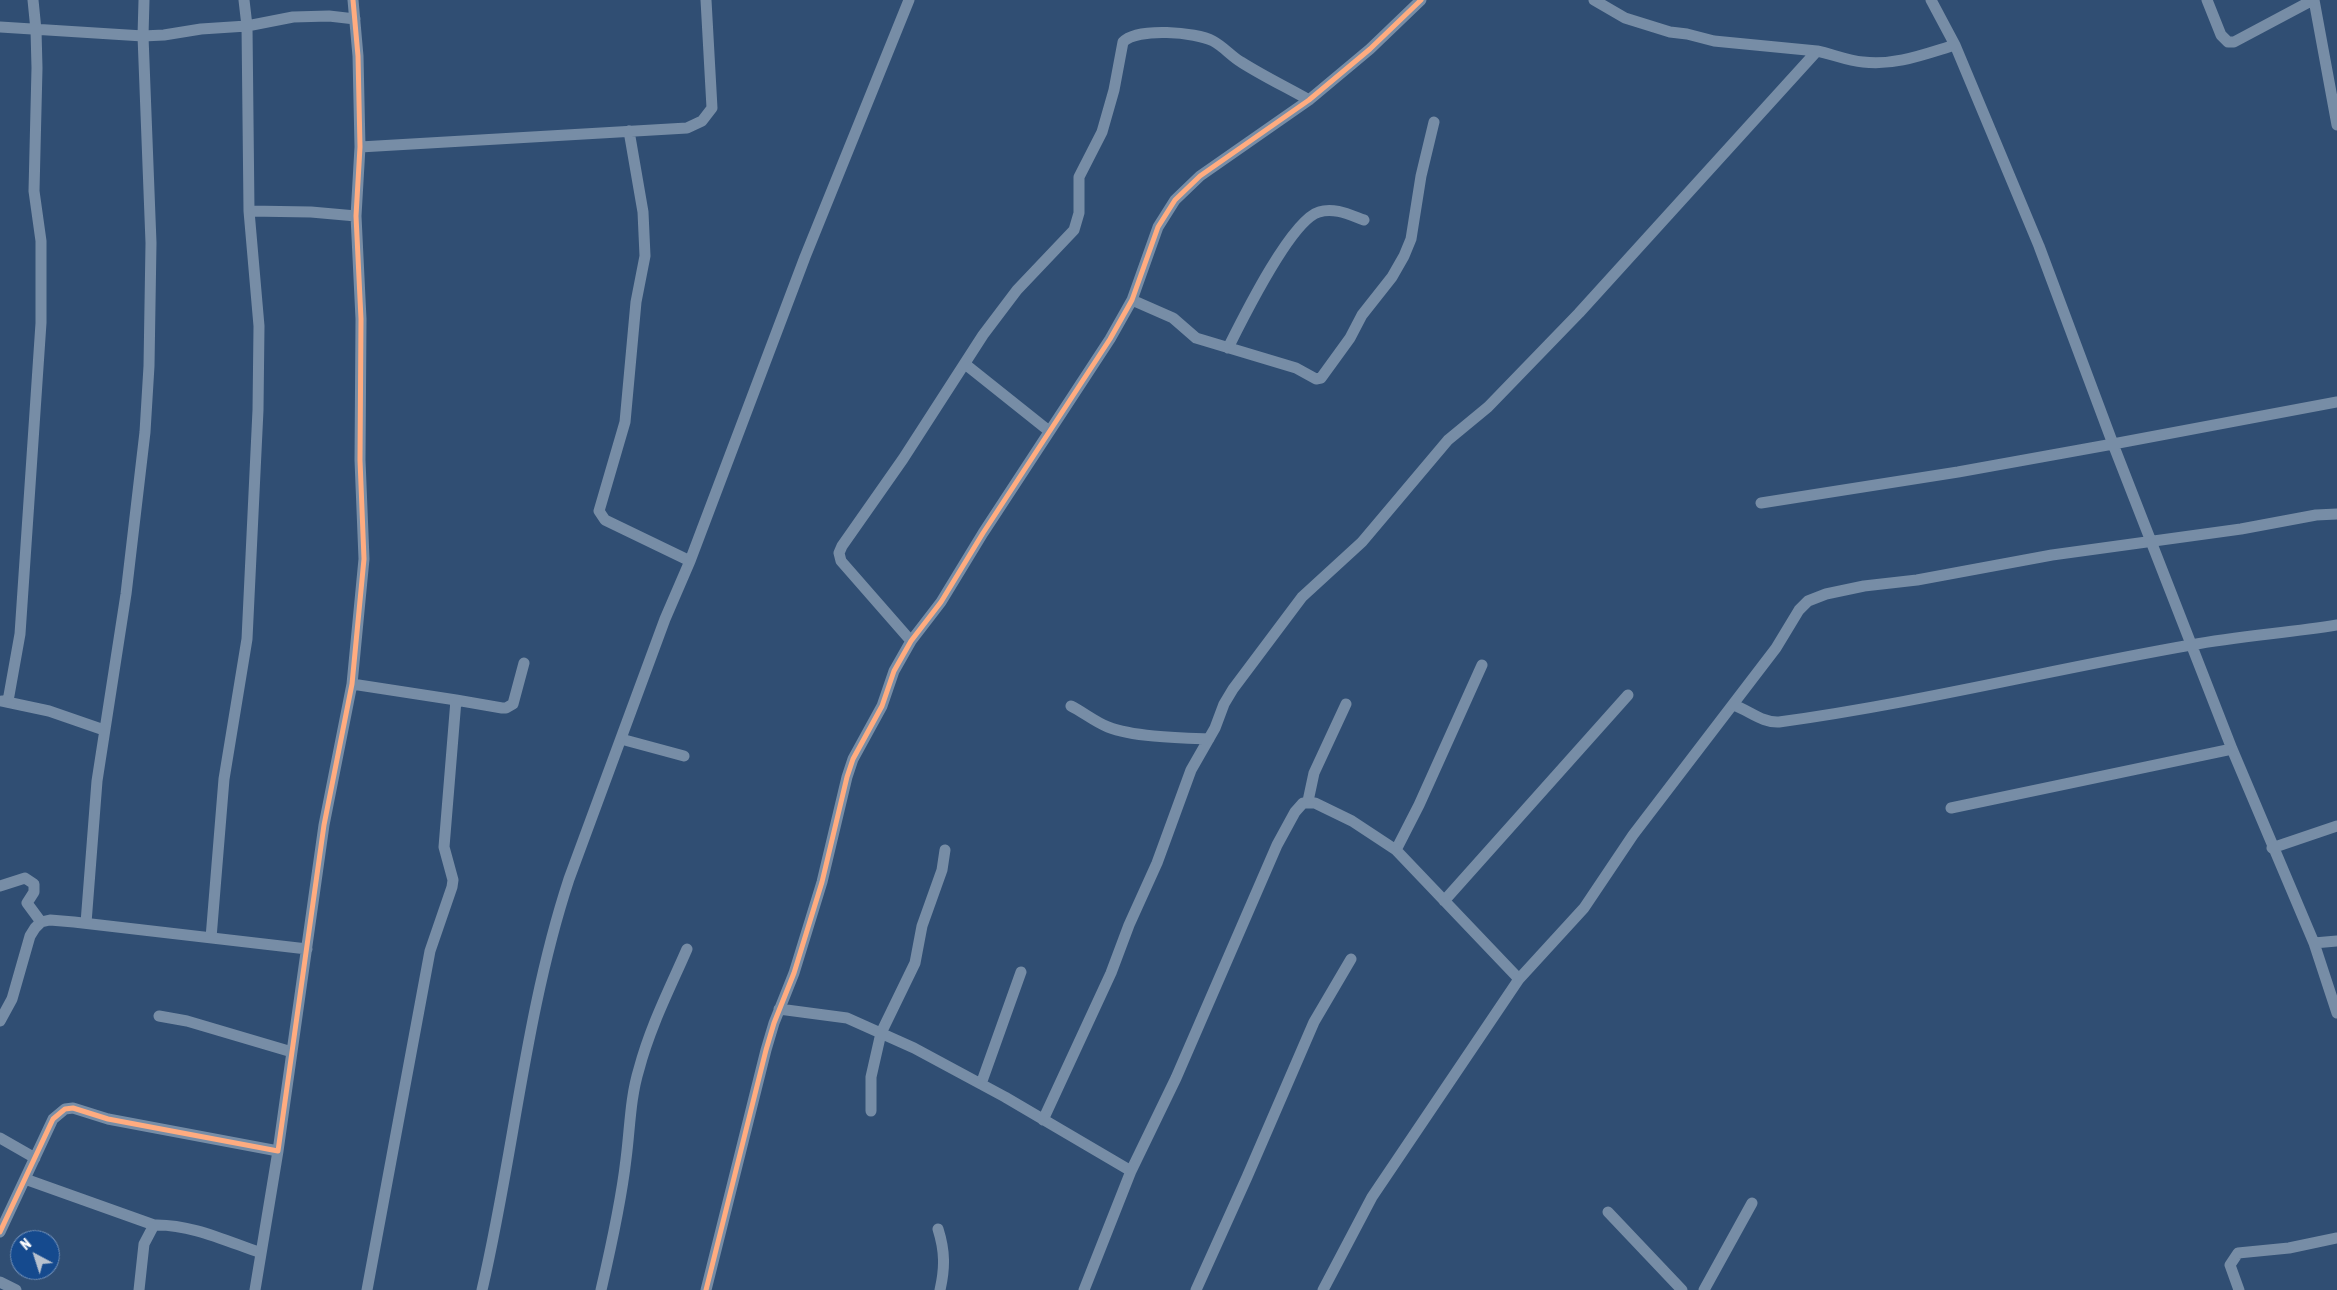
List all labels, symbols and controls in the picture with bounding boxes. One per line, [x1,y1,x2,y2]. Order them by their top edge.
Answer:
north arrow [10,1230,60,1280]
text: N [18,1235,34,1253]

